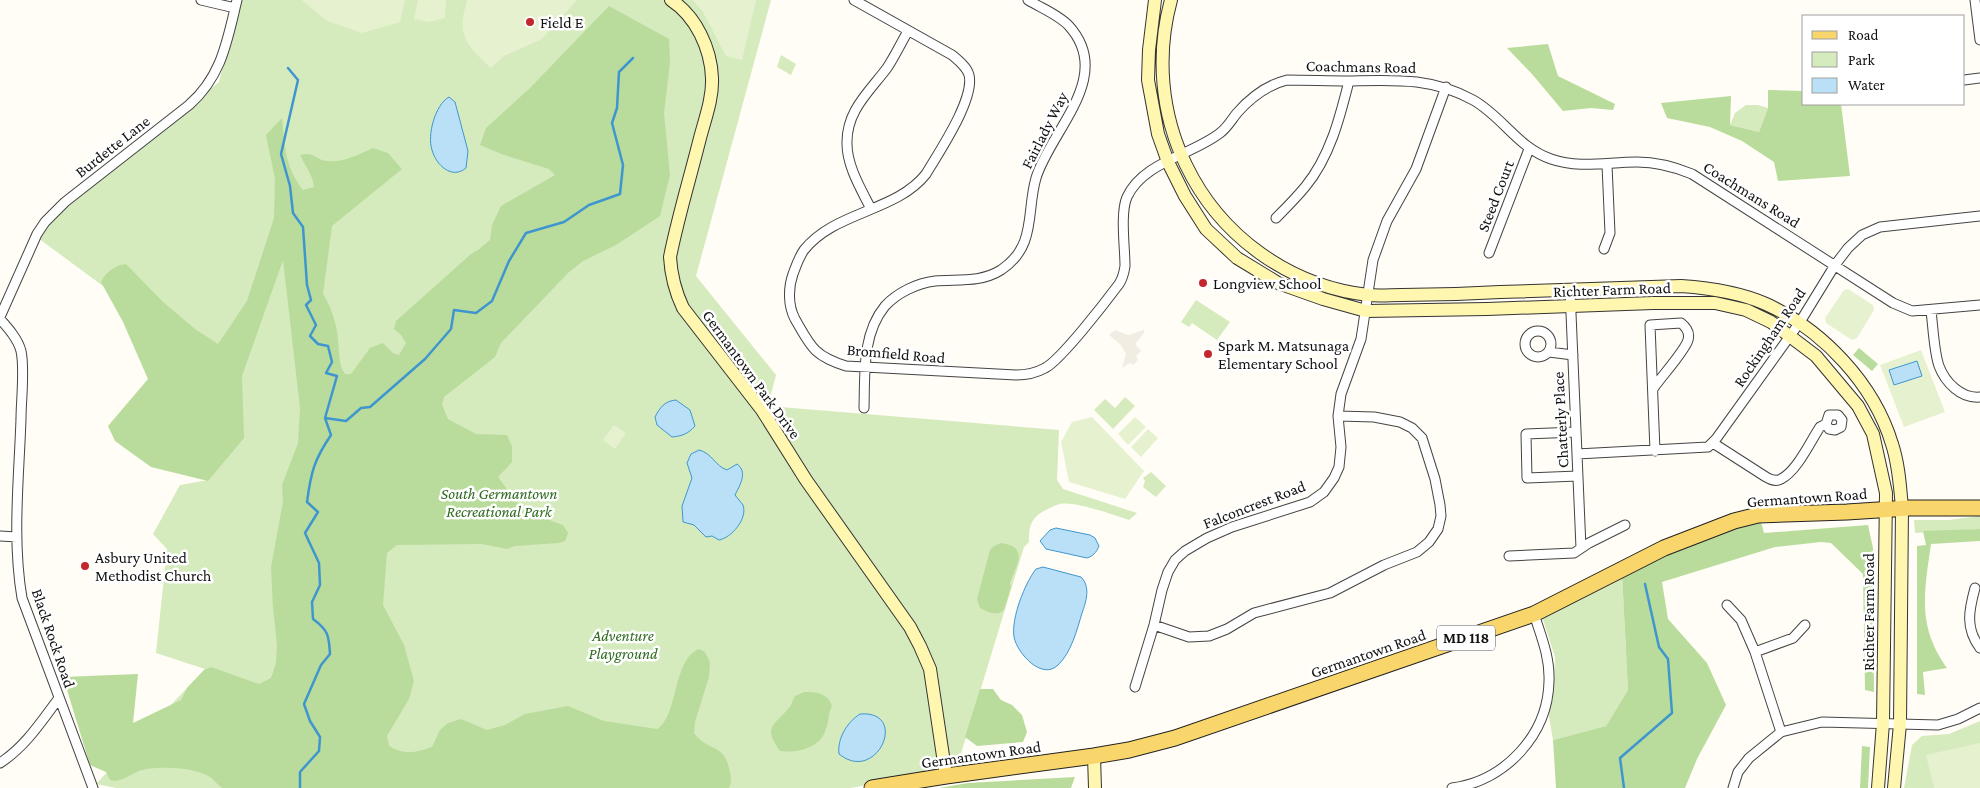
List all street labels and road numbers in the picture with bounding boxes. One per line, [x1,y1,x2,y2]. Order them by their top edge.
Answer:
street label: Coachmans Road [1306,57,1417,76]
street label: Fairlady Way [1018,88,1072,172]
street label: Burdette Lane [72,112,153,181]
street label: Steed Court [1474,158,1517,234]
street label: Coachmans Road [1700,158,1804,231]
street label: Richter Farm Road [1553,279,1672,300]
street label: Rockingham Road [1730,284,1810,391]
street label: Germantown Park Drive [699,307,804,442]
street label: Bromfield Road [846,341,946,366]
street label: Chatterly Place [1549,371,1573,469]
street label: Falconcrest Road [1201,477,1308,532]
street label: Germantown Road [1746,485,1868,510]
street label: Richter Farm Road [1860,552,1877,671]
street label: Black Rock Road [29,586,79,691]
street label: Germantown Road [1308,626,1429,681]
road number: MD 118 [1437,626,1495,650]
street label: Germantown Road [920,738,1043,771]

